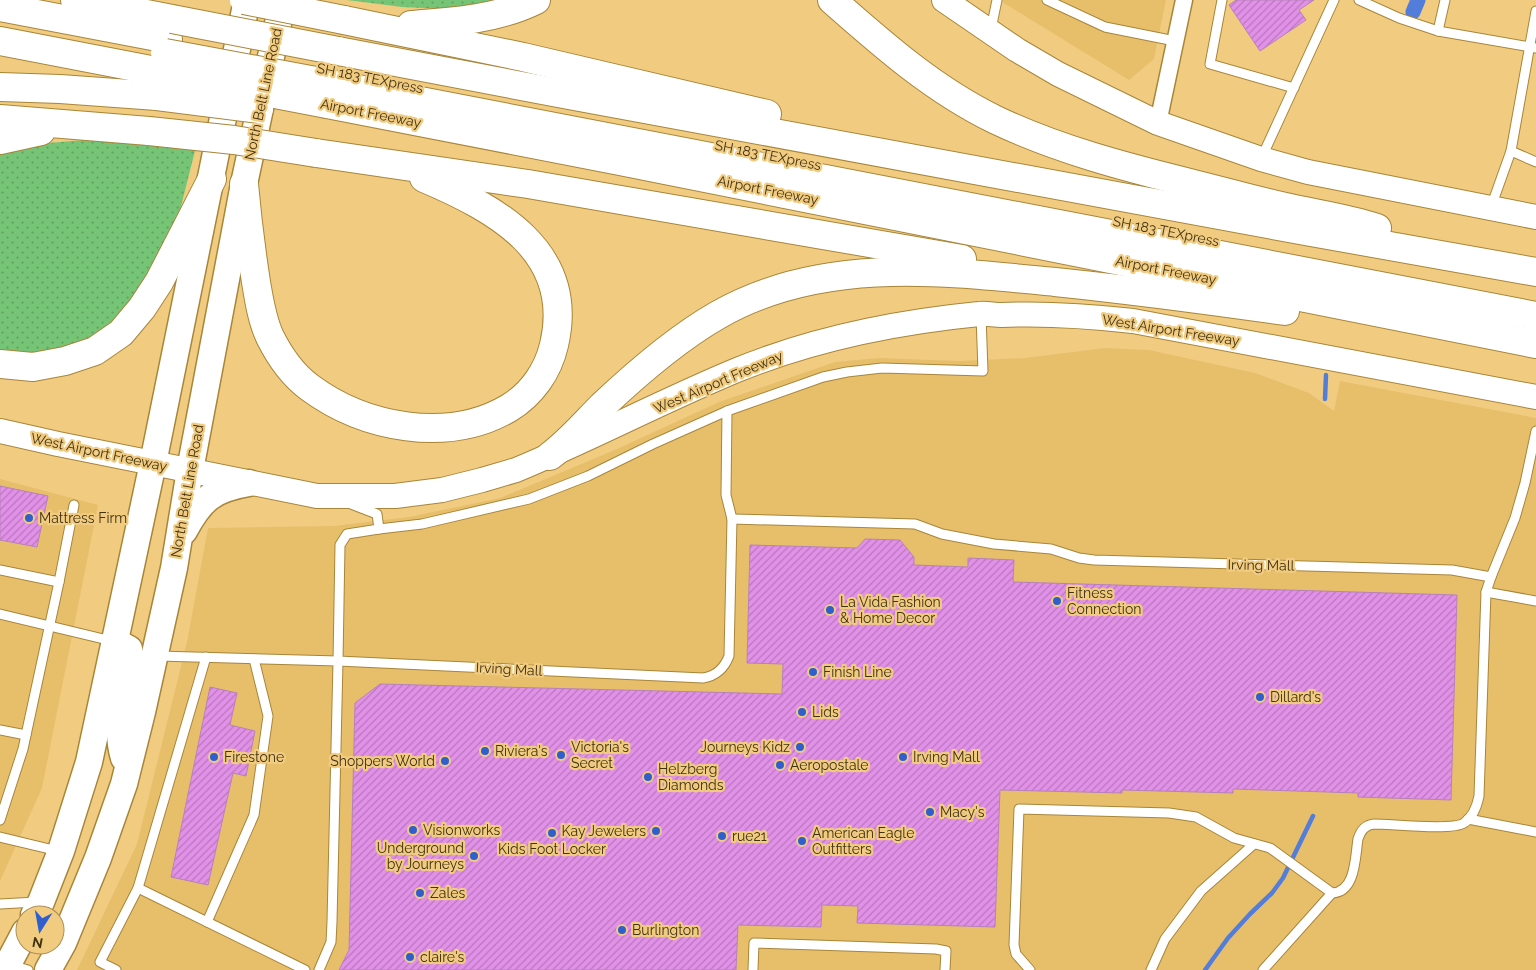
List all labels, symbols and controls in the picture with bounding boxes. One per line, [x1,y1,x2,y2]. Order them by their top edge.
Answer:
street label: North Belt Line Road [241,26,285,162]
street label: SH 183 TEXpress [315,60,425,96]
street label: Airport Freeway [319,95,423,131]
street label: SH 183 TEXpress [713,137,823,173]
street label: Airport Freeway [716,172,820,208]
street label: SH 183 TEXpress [1111,213,1221,249]
street label: Airport Freeway [1114,252,1218,288]
street label: West Airport Freeway [1101,311,1241,349]
street label: West Airport Freeway [651,347,785,417]
street label: North Belt Line Road [167,423,207,559]
street label: West Airport Freeway [29,430,169,474]
place label: Mattress Firm [39,510,127,526]
marker: Mattress Firm [23,512,35,524]
street label: Irving Mall [1227,556,1295,574]
place label: Fitness Connection [1067,585,1141,617]
place label: La Vida Fashion & Home Decor [840,594,941,626]
marker: Fitness Connection [1051,595,1063,607]
marker: La Vida Fashion & Home Decor [824,604,836,616]
street label: Irving Mall [475,659,543,679]
place label: Finish Line [823,664,892,680]
marker: Finish Line [807,666,819,678]
place label: Dillard's [1270,689,1321,705]
marker: Dillard's [1254,691,1266,703]
place label: Lids [812,704,839,720]
marker: Lids [796,706,808,718]
place label: Victoria's Secret [571,739,629,771]
place label: Journeys Kidz [700,739,790,755]
marker: Journeys Kidz [794,741,806,753]
place label: Riviera's [495,743,548,759]
marker: Riviera's [479,745,491,757]
place label: Firestone [224,749,284,765]
marker: Victoria's Secret [555,749,567,761]
place label: Irving Mall [913,749,980,765]
marker: Firestone [208,751,220,763]
marker: Irving Mall [897,751,909,763]
place label: Shoppers World [330,753,435,769]
marker: Shoppers World [439,755,451,767]
place label: Aeropostale [790,757,869,773]
marker: Aeropostale [774,759,786,771]
place label: Helzberg Diamonds [658,761,724,793]
marker: Helzberg Diamonds [642,771,654,783]
place label: Macy's [940,804,985,820]
marker: Macy's [924,806,936,818]
place label: Visionworks [423,822,501,838]
place label: Kay Jewelers [562,823,646,839]
marker: Visionworks [407,824,419,836]
marker: Kay Jewelers [650,825,662,837]
place label: American Eagle Outfitters [812,825,914,857]
marker: Kids Foot Locker [546,827,558,839]
place label: rue21 [732,828,767,844]
marker: rue21 [716,830,728,842]
marker: American Eagle Outfitters [796,835,808,847]
place label: Underground by Journeys [377,840,464,872]
place label: Kids Foot Locker [498,841,606,857]
marker: Underground by Journeys [468,850,480,862]
place label: Zales [430,885,465,901]
marker: Zales [414,887,426,899]
north arrow [15,905,65,955]
place label: Burlington [632,922,699,938]
marker: Burlington [616,924,628,936]
text: N [31,934,44,952]
place label: claire's [420,949,465,965]
marker: claire's [404,951,416,963]

